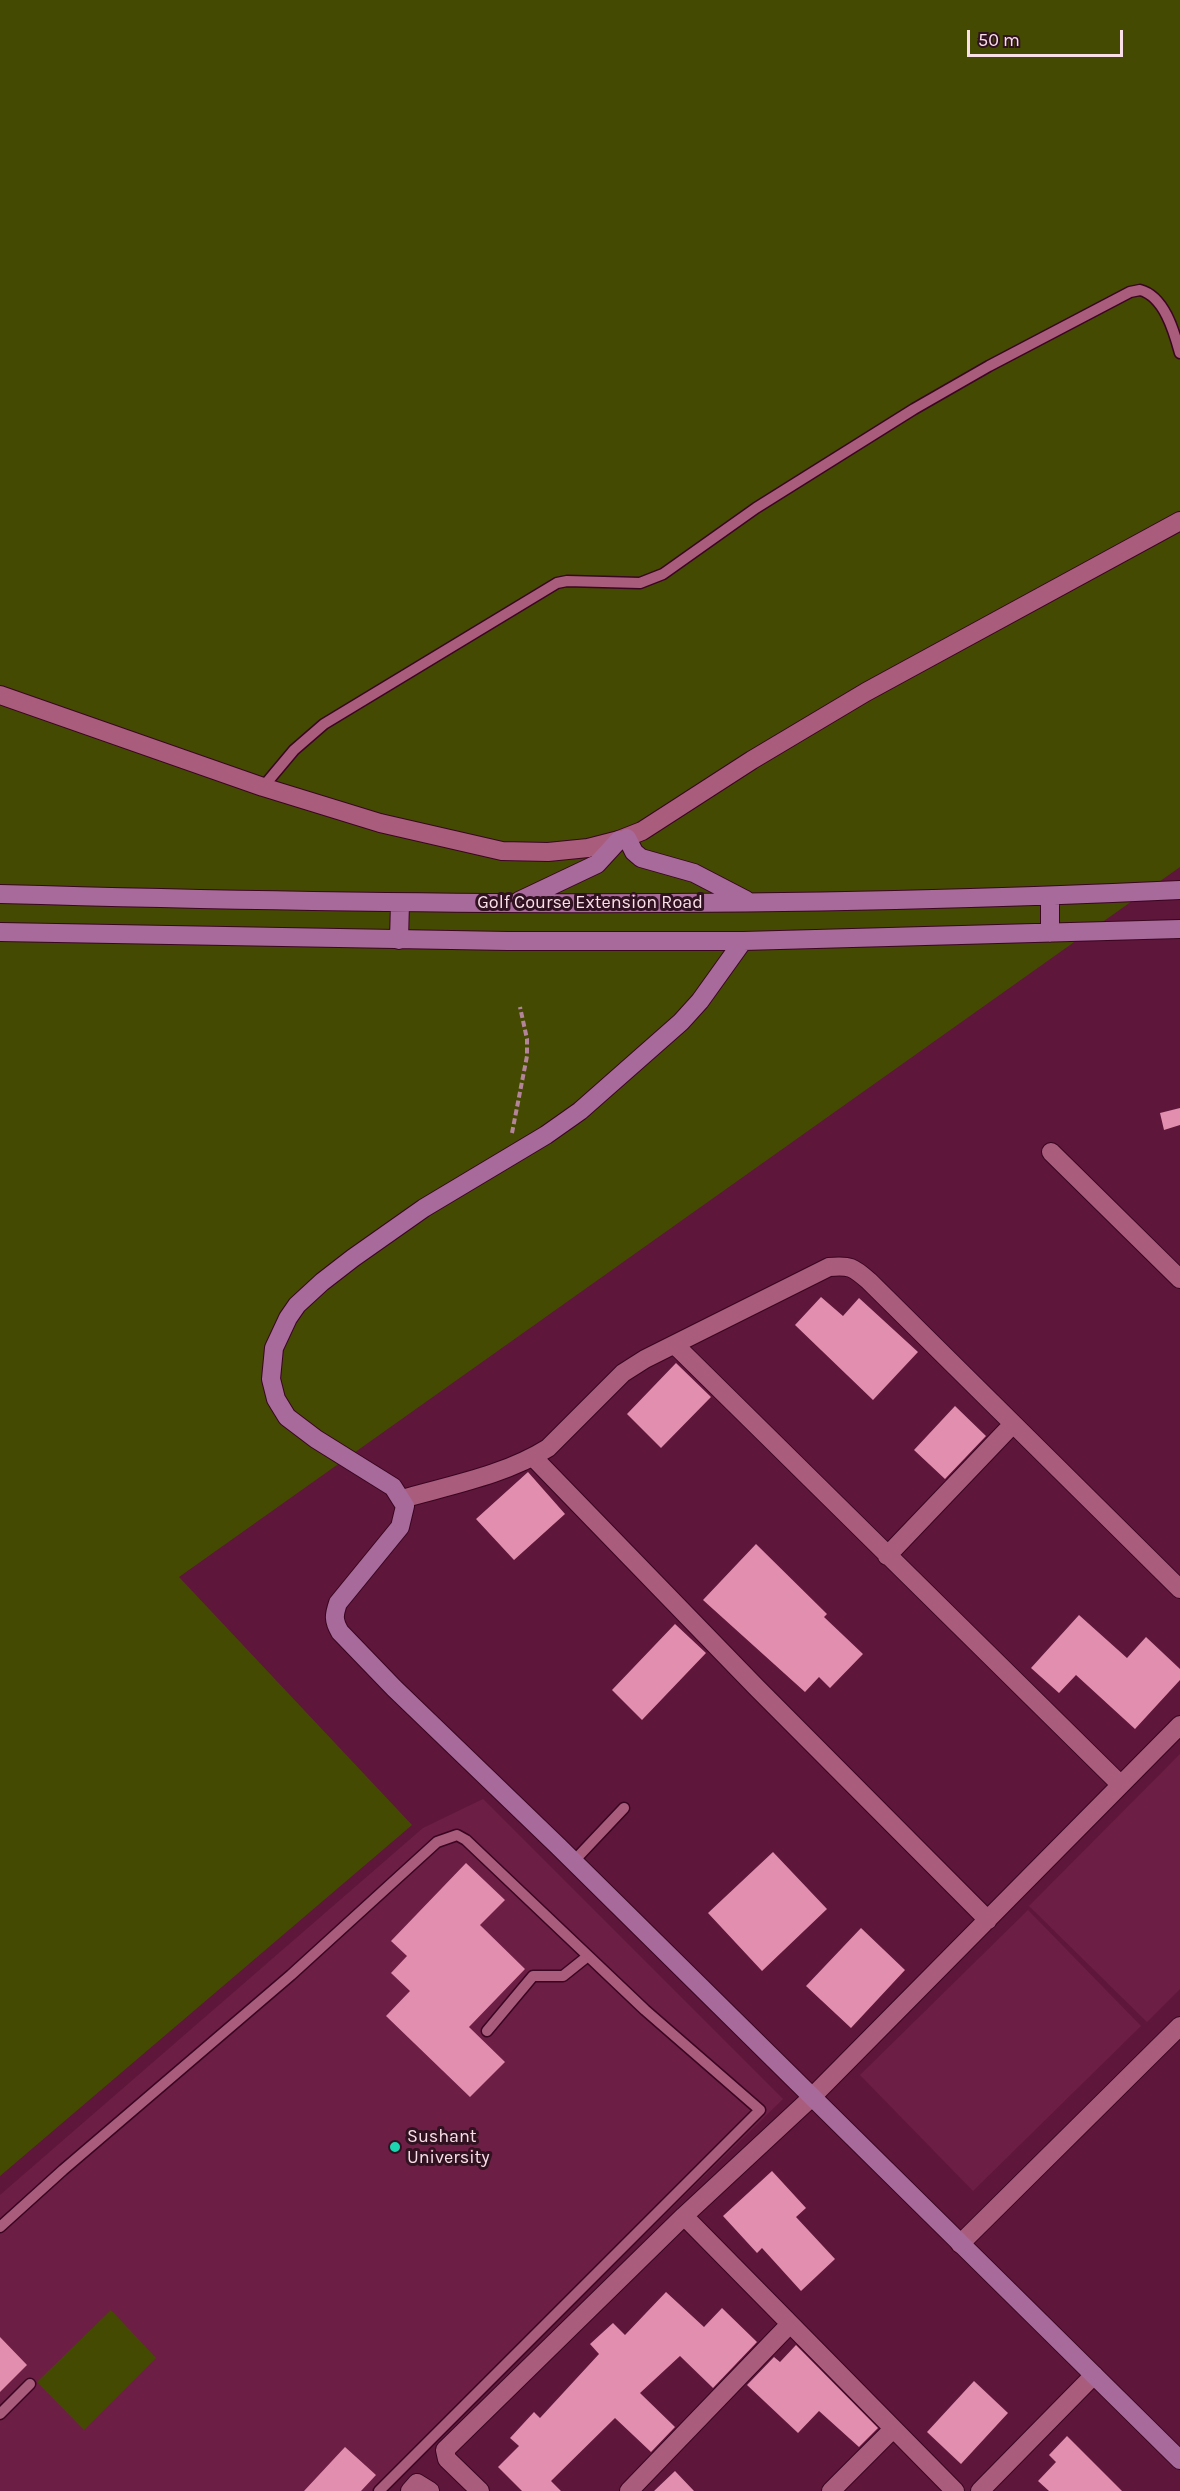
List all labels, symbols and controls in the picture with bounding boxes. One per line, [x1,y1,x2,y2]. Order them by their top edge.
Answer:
scale bar [970,18,1126,56]
text: 50 m [978,29,1020,51]
street label: Golf Course Extension Road [477,892,703,914]
place label: Sushant University [407,2126,490,2168]
marker: Sushant University [388,2140,402,2154]

